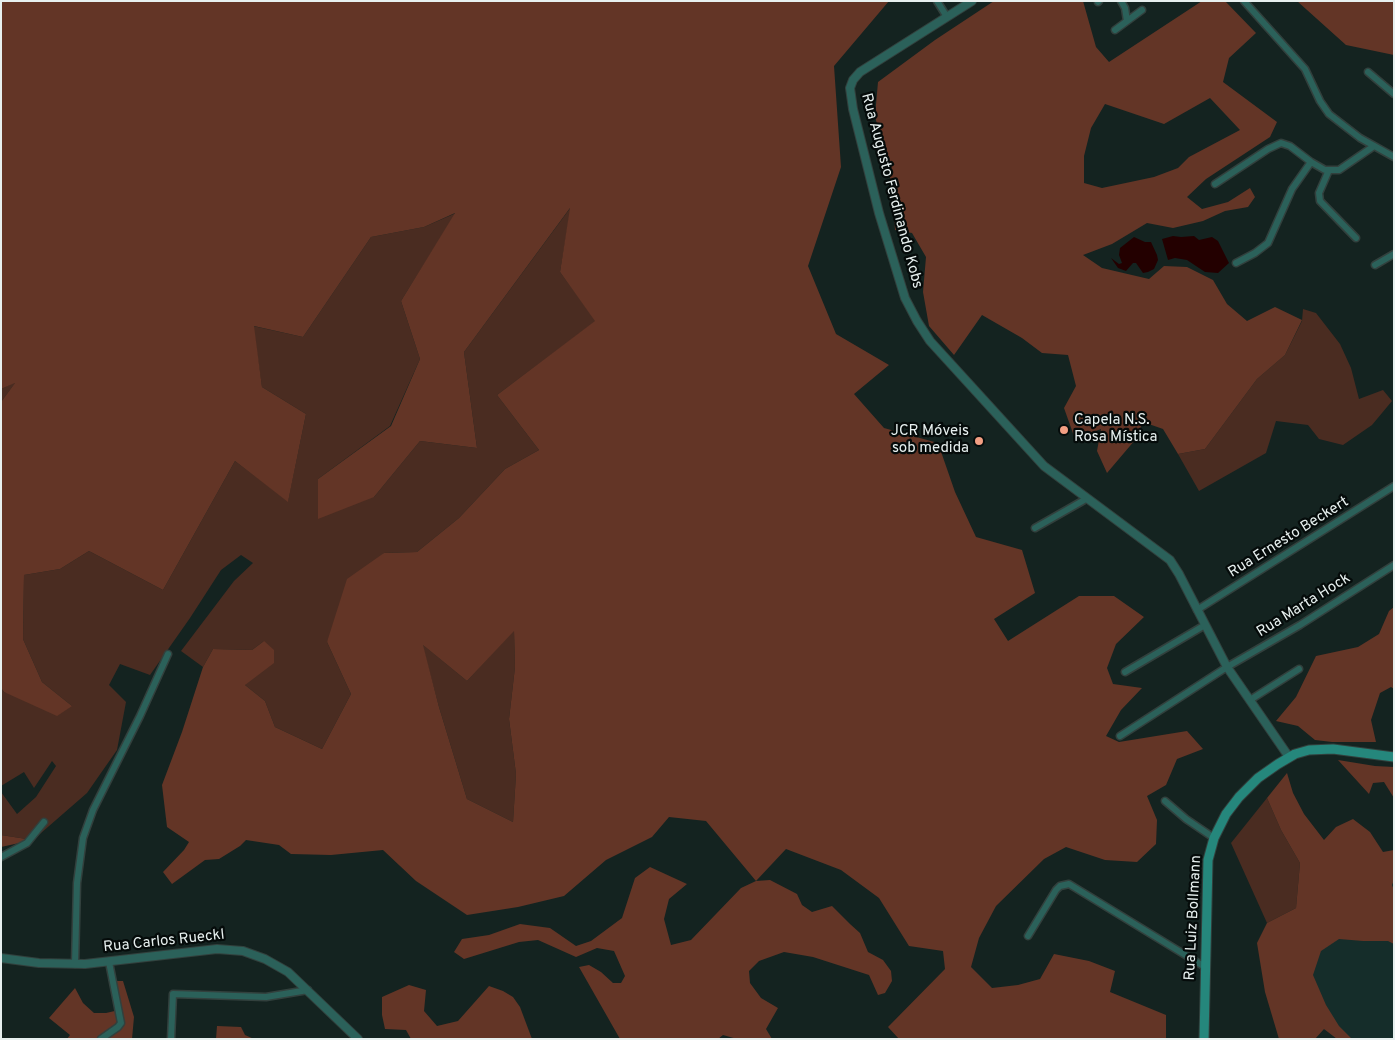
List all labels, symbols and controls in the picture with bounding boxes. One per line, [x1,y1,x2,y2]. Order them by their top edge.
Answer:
street label: Rua Augusto Ferdinando Kobs [856,91,926,291]
place label: Capela N.S. Rosa Mística [1074,412,1157,447]
place label: JCR Móveis sob medida [891,423,969,458]
marker: Capela N.S. Rosa Mística [1058,424,1070,436]
marker: JCR Móveis sob medida [973,435,985,447]
street label: Rua Ernesto Beckert [1225,494,1353,582]
street label: Rua Marta Hock [1254,570,1354,642]
street label: Rua Luiz Bollmann [1182,855,1206,981]
street label: Rua Carlos Rueckl [102,927,226,957]

